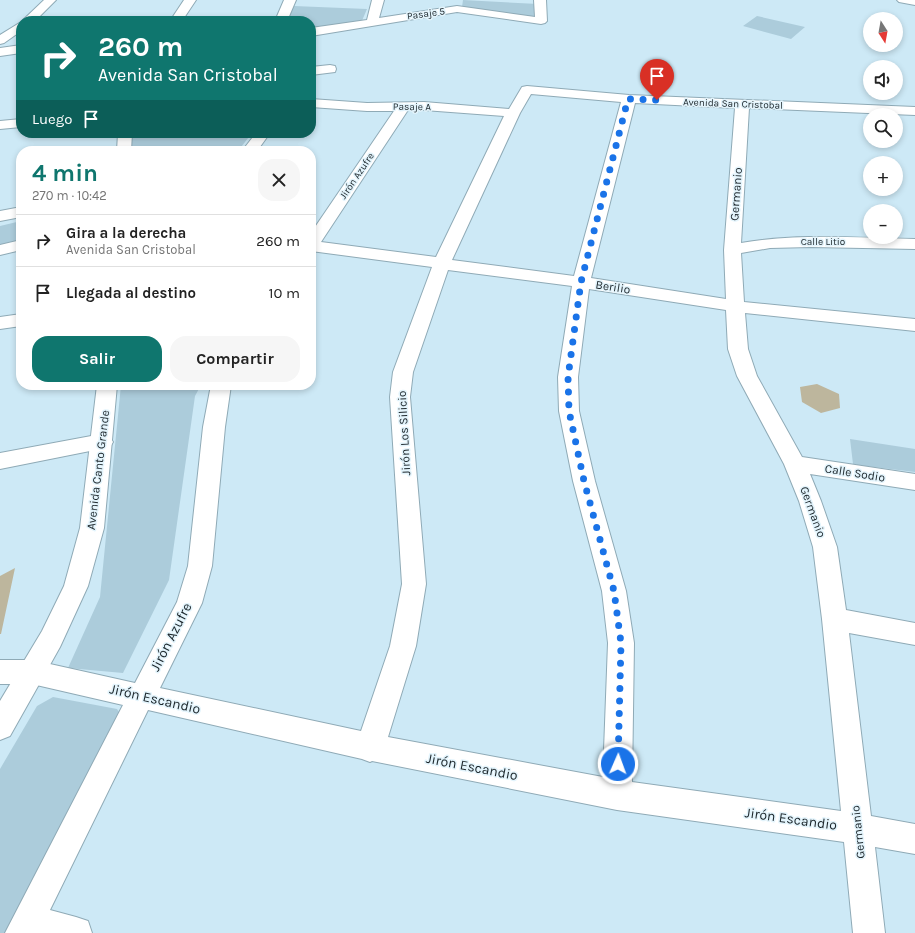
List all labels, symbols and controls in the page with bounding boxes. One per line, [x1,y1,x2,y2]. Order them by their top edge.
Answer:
street label: Pasaje 5 [406,5,446,23]
north arrow [863,12,903,52]
map controls [863,12,903,244]
text: 260 m [98,30,183,63]
icon: right [32,32,84,84]
pin [640,59,674,100]
button: sound [863,60,903,100]
text: Avenida San Cristobal [98,64,278,86]
icon: arrive [646,65,668,87]
street label: Avenida San Cristobal [683,96,783,112]
street label: Pasaje A [393,101,431,113]
icon: arrive [80,108,102,130]
button: search [863,108,903,148]
text: Luego [32,110,72,128]
street label: Jirón Azufre [337,151,377,201]
button: + [863,156,903,196]
text: 4 min [32,159,98,187]
button: close [258,159,300,201]
street label: Germanio [727,167,745,221]
text: 270 m · 10:42 [32,188,107,203]
button: − [863,204,903,244]
text: Gira a la derecha [66,224,186,242]
icon: right [32,230,54,252]
text: 260 m [256,232,300,250]
street label: Calle Litio [801,236,845,248]
text: Avenida San Cristobal [66,242,196,257]
street label: Berilio [595,277,631,297]
icon: arrive [32,282,54,304]
text: Llegada al destino [66,284,196,302]
text: 10 m [269,284,300,302]
button: Salir [32,336,162,382]
button: Compartir [170,336,300,382]
street label: Jirón Los Silicio [395,390,413,476]
street label: Avenida Canto Grande [84,409,112,531]
street label: Calle Sodio [824,461,886,485]
street label: Germanio [797,484,829,540]
street label: Jirón Azufre [147,600,195,674]
street label: Jirón Escandio [108,680,202,718]
position arrow [597,743,639,785]
street label: Jirón Escandio [425,750,519,784]
street label: Jirón Escandio [744,804,838,834]
street label: Germanio [848,805,868,859]

